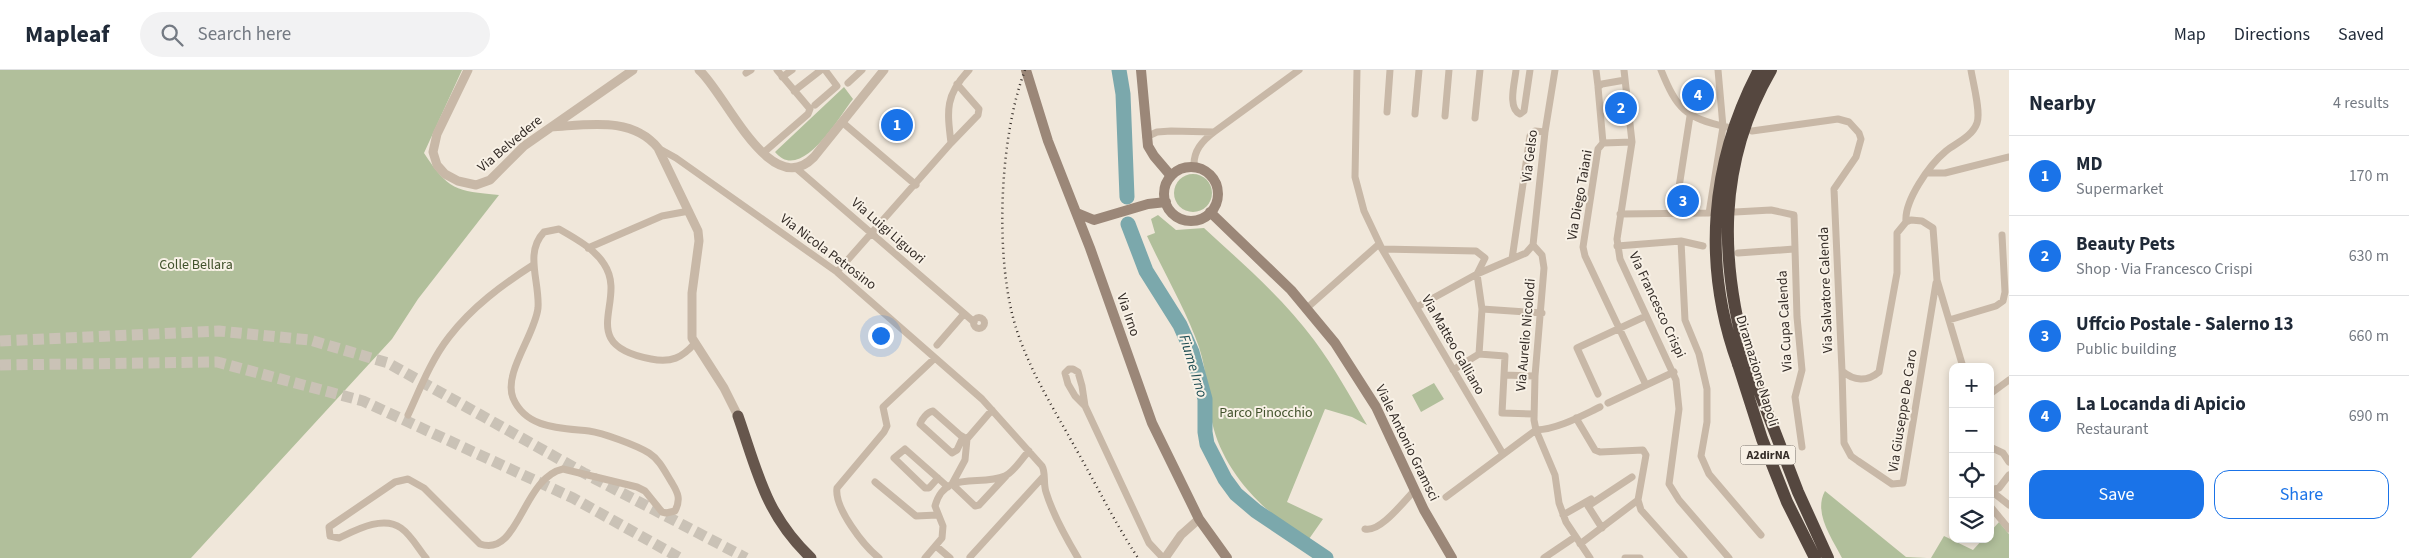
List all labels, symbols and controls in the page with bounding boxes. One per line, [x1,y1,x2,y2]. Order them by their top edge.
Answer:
search box [140,12,490,57]
text: Mapleaf [25,17,110,52]
icon: search [158,21,186,49]
text: Search here [198,21,291,48]
text: Map [2174,22,2206,47]
text: Directions [2234,22,2310,47]
text: Saved [2338,22,2384,47]
pin: 4 [1682,76,1714,114]
text: Nearby [2029,88,2096,118]
pin: 2 [1605,89,1637,127]
text: 4 results [2333,92,2389,114]
pin: 1 [881,106,913,144]
street label: Via Belvedere [473,111,547,177]
street label: Via Gelso [1517,128,1543,184]
street label: Via Diego Taiani [1562,148,1598,242]
text: MD [2076,151,2103,178]
text: 1 [2041,165,2049,187]
text: 170 m [2349,165,2389,187]
text: Supermarket [2076,178,2163,200]
pin: 3 [1667,182,1699,220]
street label: Via Luigi Liguori [847,193,929,269]
street label: Via Nicola Petrosino [776,209,880,295]
street label: Via Salvatore Calenda [1814,227,1838,353]
text: Beauty Pets [2076,231,2175,258]
text: 2 [2041,245,2049,267]
text: 630 m [2349,245,2389,267]
street label: Via Francesco Crispi [1624,249,1690,361]
park label: Colle Bellara [159,255,233,275]
text: Shop · Via Francesco Crispi [2076,258,2253,280]
street label: Via Cupa Calenda [1772,270,1798,372]
street label: Via Aurelio Nicolodi [1511,278,1541,392]
street label: Via Irno [1111,291,1145,339]
street label: Via Matteo Galliano [1416,291,1490,399]
text: Uffcio Postale - Salerno 13 [2076,311,2294,338]
street label: Diramazione Napoli [1731,313,1783,429]
your location [868,323,894,349]
text: 3 [2041,325,2049,347]
text: 660 m [2349,325,2389,347]
water label: Fiume Irno [1173,332,1213,400]
text: Public building [2076,338,2176,360]
street label: Via Giuseppe De Caro [1883,348,1923,474]
map controls [1949,363,1994,543]
button: + [1949,363,1994,408]
street label: Viale Antonio Gramsci [1370,381,1444,505]
text: La Locanda di Apicio [2076,391,2246,418]
park label: Parco Pinocchio [1219,403,1313,423]
text: 4 [2041,405,2049,427]
text: 690 m [2349,405,2389,427]
button: − [1949,408,1994,453]
text: Restaurant [2076,418,2149,440]
road number: A2dirNA [1740,446,1796,464]
button: locate [1949,453,1994,498]
button: Save [2029,470,2204,519]
button: Share [2214,470,2389,519]
button: layers [1949,498,1994,543]

